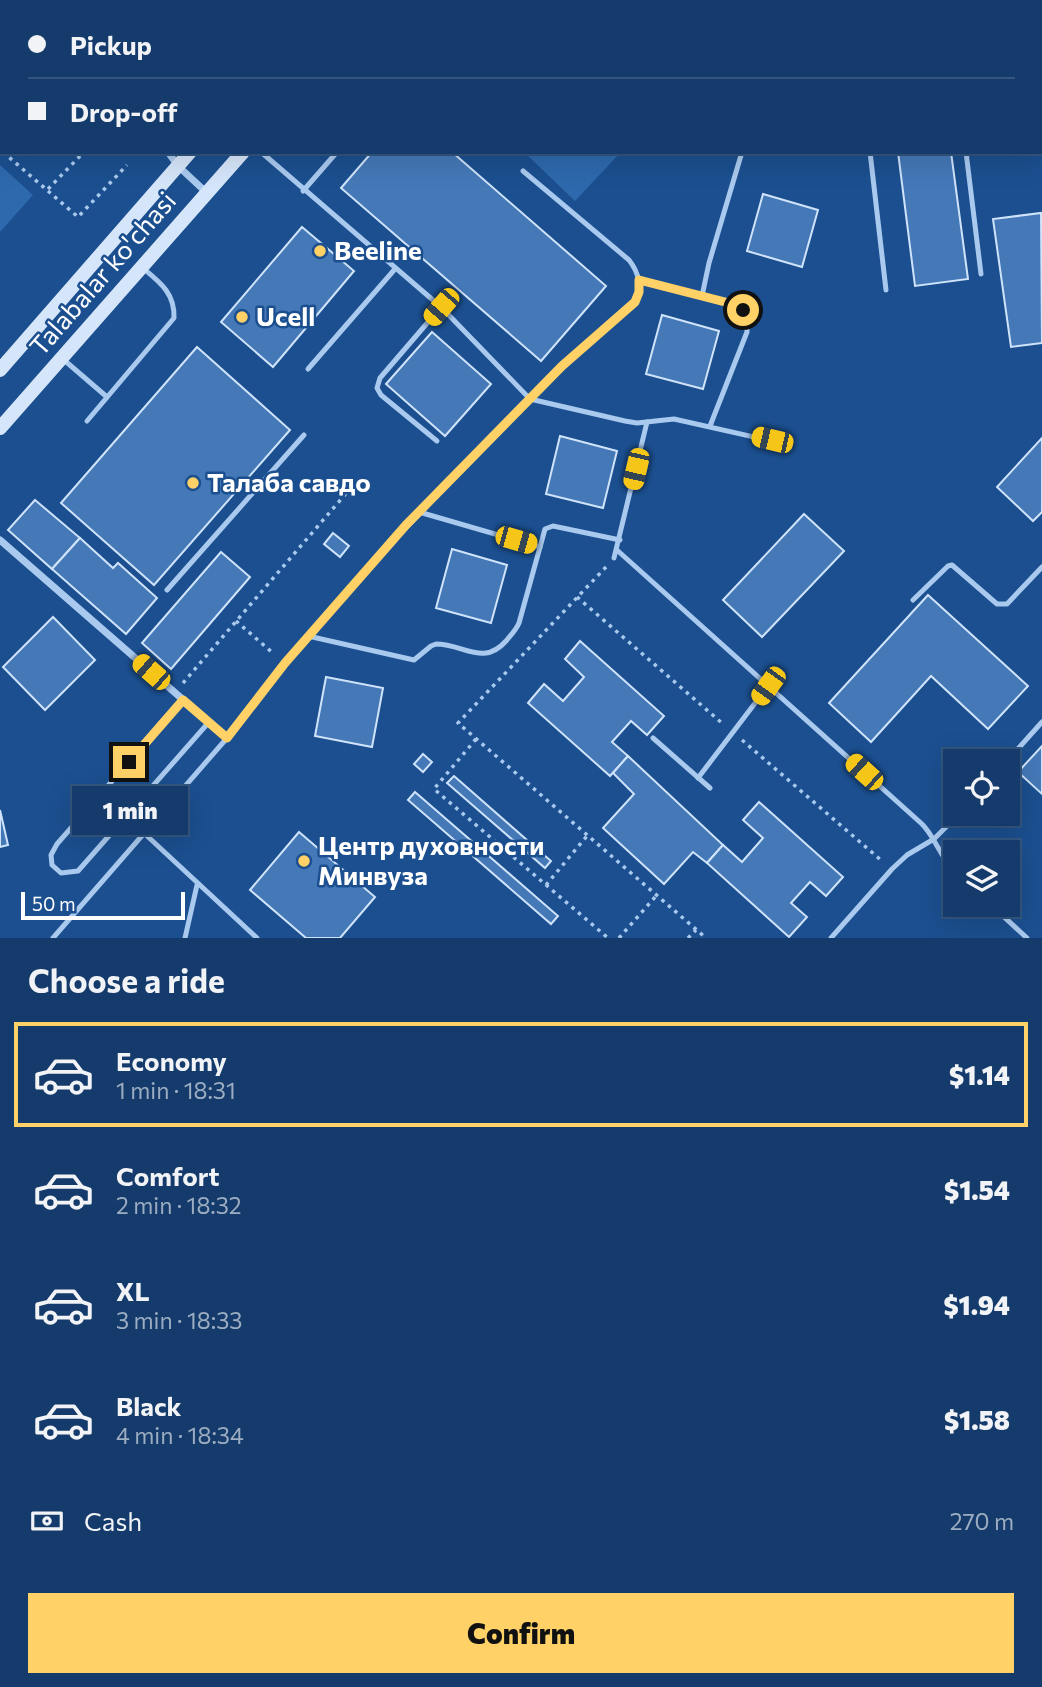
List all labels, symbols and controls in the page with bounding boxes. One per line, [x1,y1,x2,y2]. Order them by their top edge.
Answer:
text: Pickup [70,29,152,60]
text: Drop-off [70,96,177,127]
street label: Talabalar ko'chasi [22,185,181,361]
place label: Beeline [334,234,422,265]
marker: Beeline [312,243,328,259]
car [420,284,463,330]
route start [727,294,759,326]
place label: Ucell [256,300,315,331]
marker: Ucell [234,309,250,325]
car [750,425,795,455]
car [622,446,651,492]
place label: Талаба савдо [207,466,371,497]
marker: Талаба савдо [185,475,201,491]
car [493,524,540,556]
car [129,650,174,694]
car [748,663,789,709]
route end [113,746,145,778]
map controls [943,749,1020,917]
button: locate [943,749,1020,826]
car [842,750,887,794]
callout: 1 min [71,786,187,836]
text: 1 min [102,796,158,824]
place label: Центр духовности Минвуза [318,829,544,890]
button: layers [943,840,1020,917]
marker: Центр духовности Минвуза [296,853,312,869]
scale bar [21,889,186,921]
text: 50 m [32,892,76,915]
text: Choose a ride [28,960,225,1000]
icon: car [32,1043,95,1106]
text: Economy [116,1045,227,1076]
text: $1.14 [949,1059,1010,1090]
text: 1 min · 18:31 [116,1076,236,1104]
icon: car [32,1158,95,1221]
text: Comfort [116,1160,219,1191]
text: $1.54 [944,1174,1010,1205]
text: 2 min · 18:32 [116,1191,242,1219]
icon: car [32,1273,95,1336]
text: XL [116,1275,150,1306]
text: $1.94 [943,1289,1010,1320]
text: 3 min · 18:33 [116,1306,242,1334]
icon: car [32,1388,95,1451]
text: Black [116,1390,182,1421]
text: $1.58 [944,1404,1010,1435]
text: 4 min · 18:34 [116,1421,244,1449]
icon: cash [28,1502,66,1540]
text: Cash [84,1505,142,1536]
text: 270 m [950,1507,1014,1535]
button: Confirm [28,1593,1014,1673]

